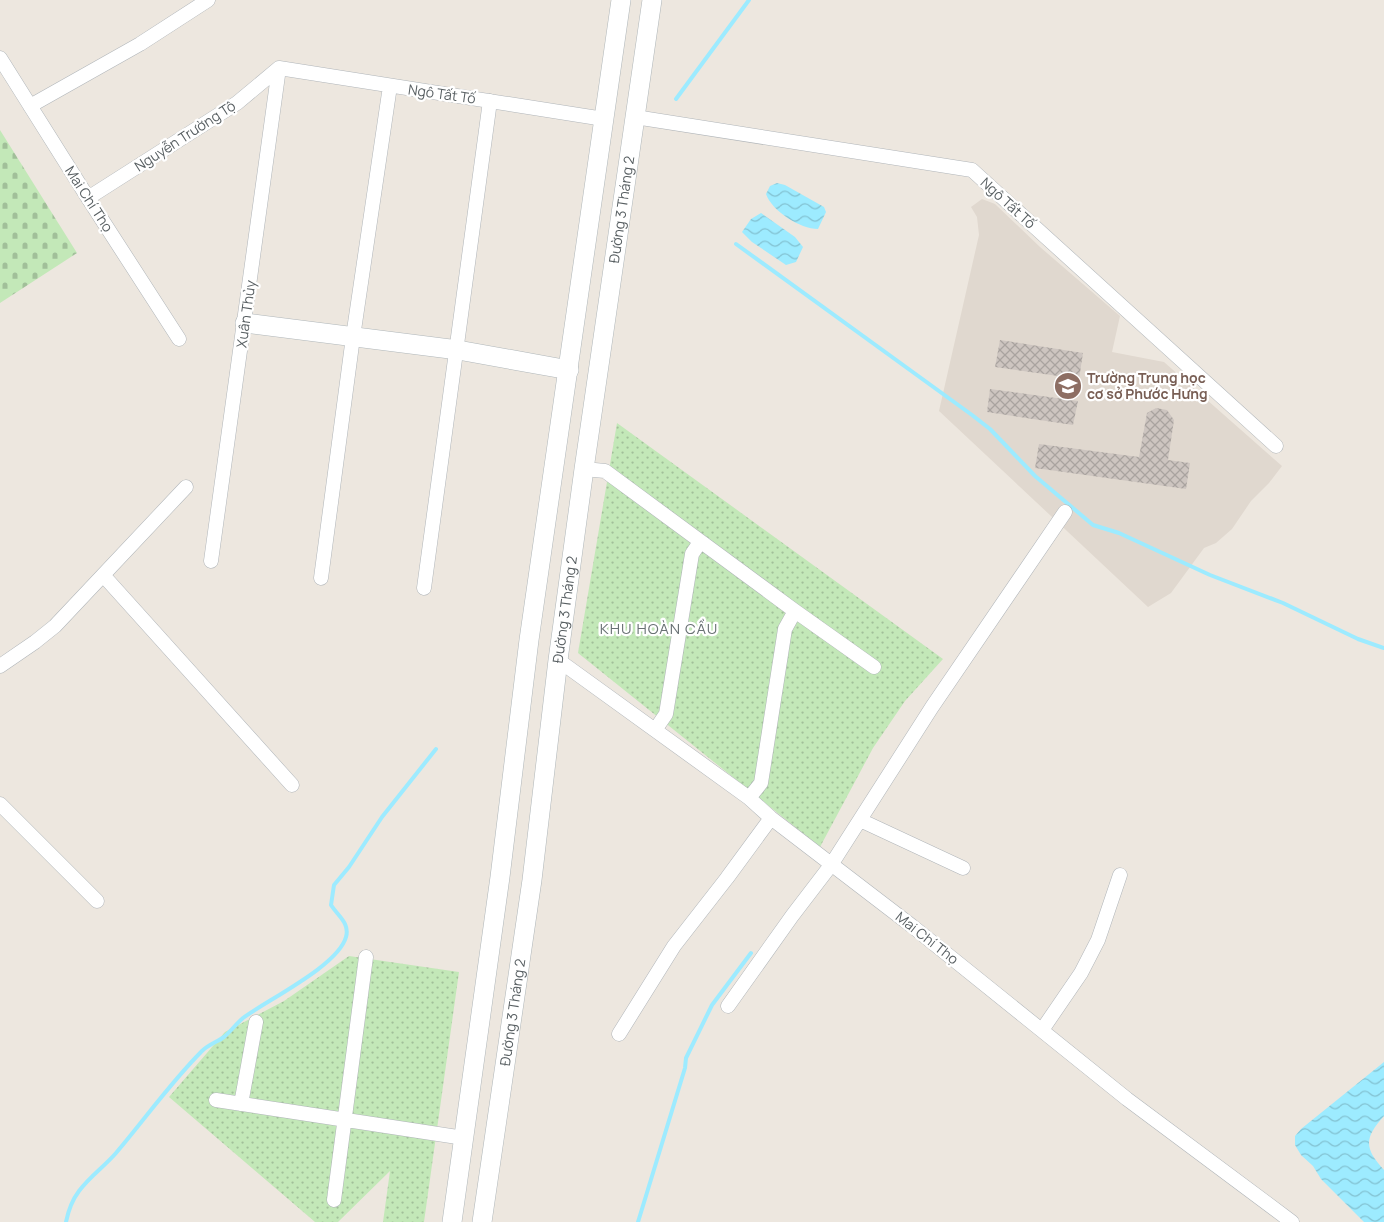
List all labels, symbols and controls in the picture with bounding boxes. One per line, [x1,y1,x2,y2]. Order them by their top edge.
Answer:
street label: Ngô Tất Tố [407,79,477,108]
street label: Nguyễn Trường Tộ [131,96,239,175]
street label: Đường 3 Tháng 2 [604,155,638,264]
street label: Mai Chí Thọ [61,162,118,235]
street label: Ngô Tất Tố [977,173,1040,232]
street label: Xuân Thủy [231,278,260,349]
place label: Trường Trung học cơ sở Phước Hưng [1087,368,1208,403]
school or university icon: Trường Trung học cơ sở Phước Hưng [1053,371,1083,401]
street label: Đường 3 Tháng 2 [548,555,581,664]
district label: KHU HOÀN CẦU [600,618,718,639]
street label: Mai Chí Thọ [892,907,963,968]
street label: Đường 3 Tháng 2 [495,957,529,1067]

